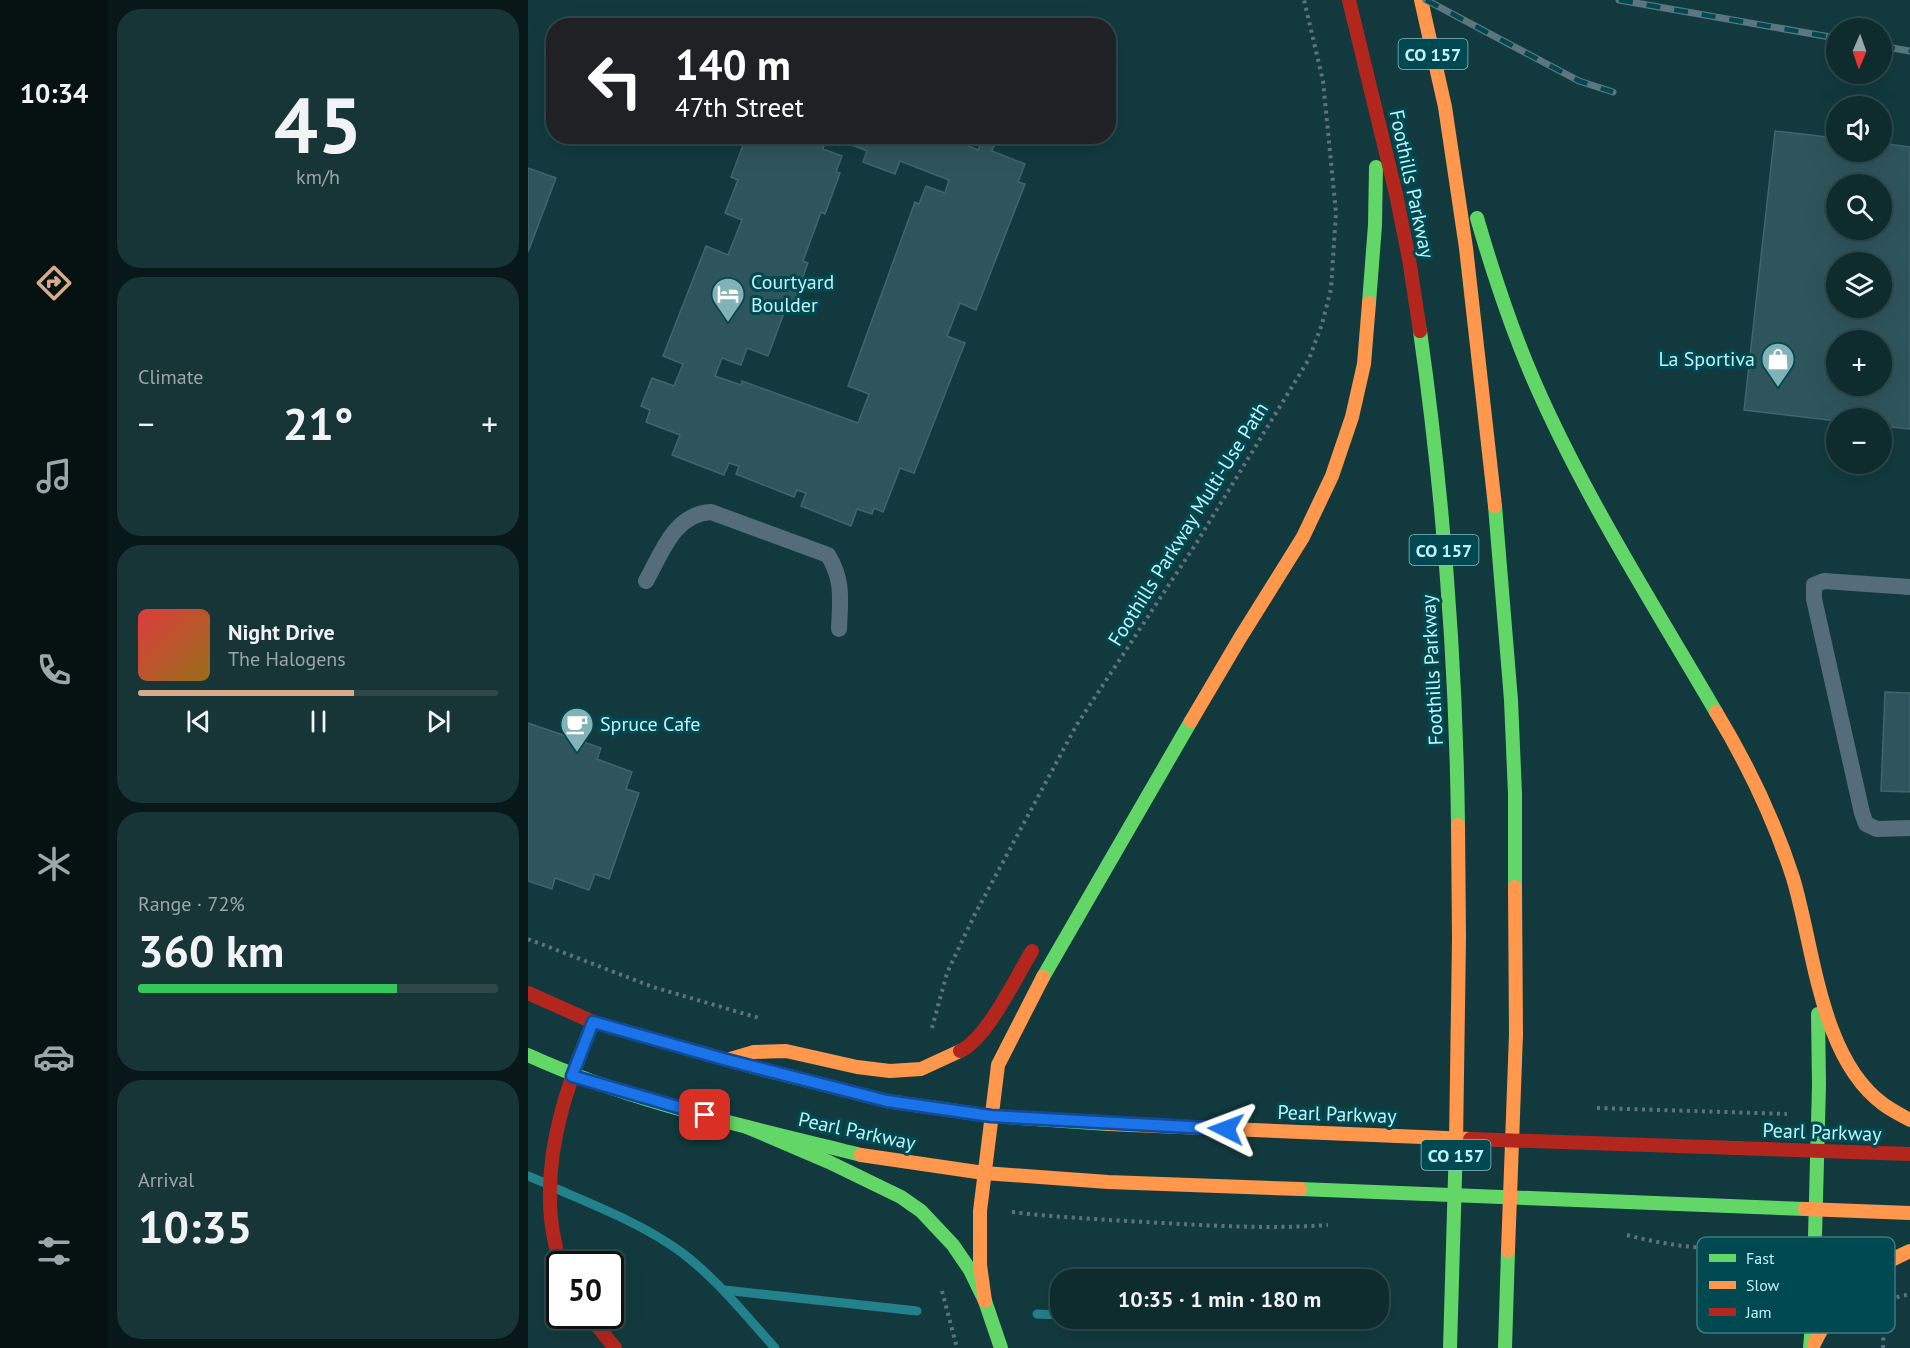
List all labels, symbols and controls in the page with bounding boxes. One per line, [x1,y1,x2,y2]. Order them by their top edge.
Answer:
north arrow [1826,18,1892,84]
map controls [1826,18,1892,474]
text: 140 m [675,37,791,92]
road number: CO 157 [1398,39,1468,69]
icon: left [576,42,654,120]
text: 45 [274,74,362,175]
text: 10:34 [20,76,88,110]
text: 47th Street [675,90,804,124]
button: sound [1826,96,1892,162]
street label: Foothills Parkway [1384,107,1441,261]
text: km/h [296,164,340,190]
button: search [1826,174,1892,240]
button: layers [1826,252,1892,318]
icon: directions [33,262,75,304]
place label: Courtyard Boulder [751,269,834,318]
hotel icon: Courtyard Boulder [710,276,746,323]
button: + [1826,330,1892,396]
shop icon: La Sportiva [1760,341,1796,388]
place label: La Sportiva [1659,346,1755,372]
text: Climate [138,364,204,390]
text: 21° [283,394,353,452]
street label: Foothills Parkway Multi-Use Path [1102,397,1274,651]
text: − [138,402,155,445]
text: + [481,402,498,445]
button: − [1826,408,1892,474]
icon: music [33,455,75,497]
road number: CO 157 [1410,535,1478,565]
street label: Foothills Parkway [1415,593,1449,746]
text: Night Drive [228,618,335,646]
text: The Halogens [228,646,346,672]
icon: phone [33,649,75,691]
icon: previous [182,705,215,738]
icon: pause [302,705,335,738]
icon: next [422,705,455,738]
cafe icon: Spruce Cafe [559,706,595,753]
place label: Spruce Cafe [600,711,700,737]
icon: climate [33,843,75,885]
text: Range · 72% [138,891,245,917]
text: 360 km [138,921,284,979]
icon: car [33,1036,75,1078]
pin [679,1089,730,1140]
position arrow [1194,1097,1258,1161]
icon: arrive [688,1098,721,1131]
street label: Pearl Parkway [1277,1099,1398,1129]
street label: Pearl Parkway [796,1106,919,1156]
street label: Pearl Parkway [1762,1117,1883,1147]
road number: CO 157 [1422,1140,1490,1170]
text: Arrival [138,1167,194,1193]
text: 10:35 [138,1197,252,1255]
icon: filters [33,1230,75,1272]
legend [1697,1237,1895,1333]
text: Fast [1746,1248,1775,1268]
speed limit sign: 50 [546,1251,624,1329]
text: Slow [1746,1275,1780,1295]
text: 10:35 · 1 min · 180 m [1118,1285,1321,1313]
text: Jam [1745,1302,1772,1322]

